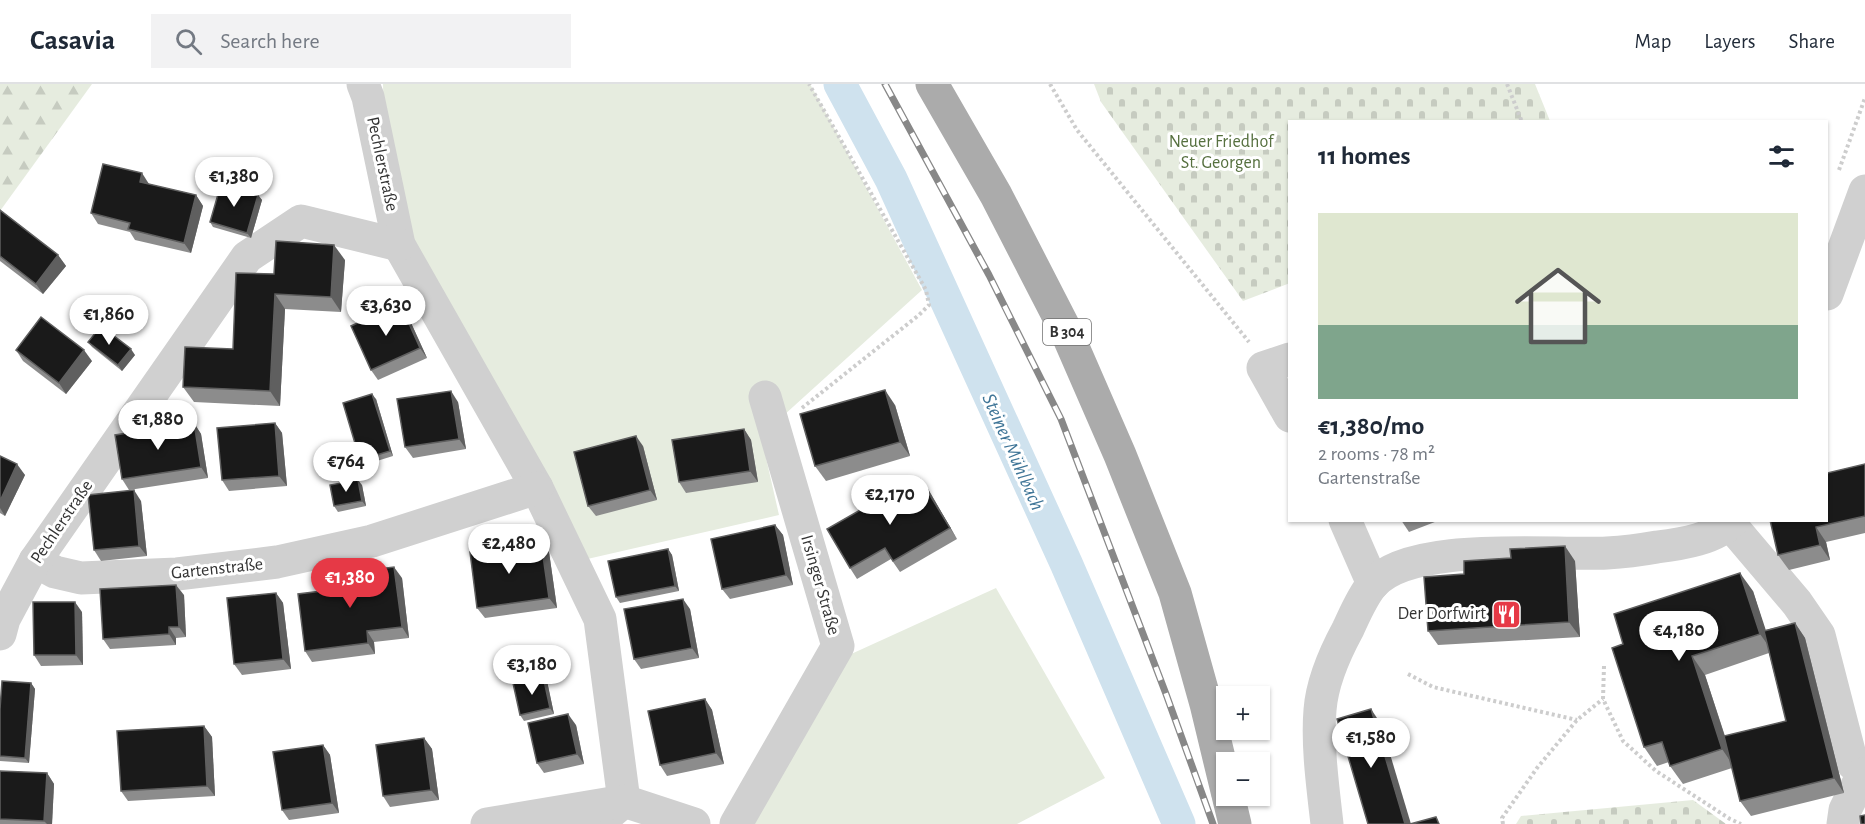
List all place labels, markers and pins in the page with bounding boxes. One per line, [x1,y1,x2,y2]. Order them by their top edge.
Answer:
pin: €1,380 [185,157,283,208]
pin: €3,630 [337,286,435,337]
pin: €1,860 [60,295,158,346]
pin: €1,880 [109,400,207,451]
pin: €764 [310,442,382,493]
pin: €2,170 [841,475,939,526]
pin: €2,480 [460,524,558,575]
pin: €1,380 [301,558,399,609]
restaurant icon: Der Dorfwirt [1491,598,1523,630]
place label: Der Dorfwirt [1397,605,1486,623]
pin: €4,180 [1630,611,1728,662]
pin: €3,180 [483,645,581,696]
pin: €1,580 [1322,718,1420,769]

